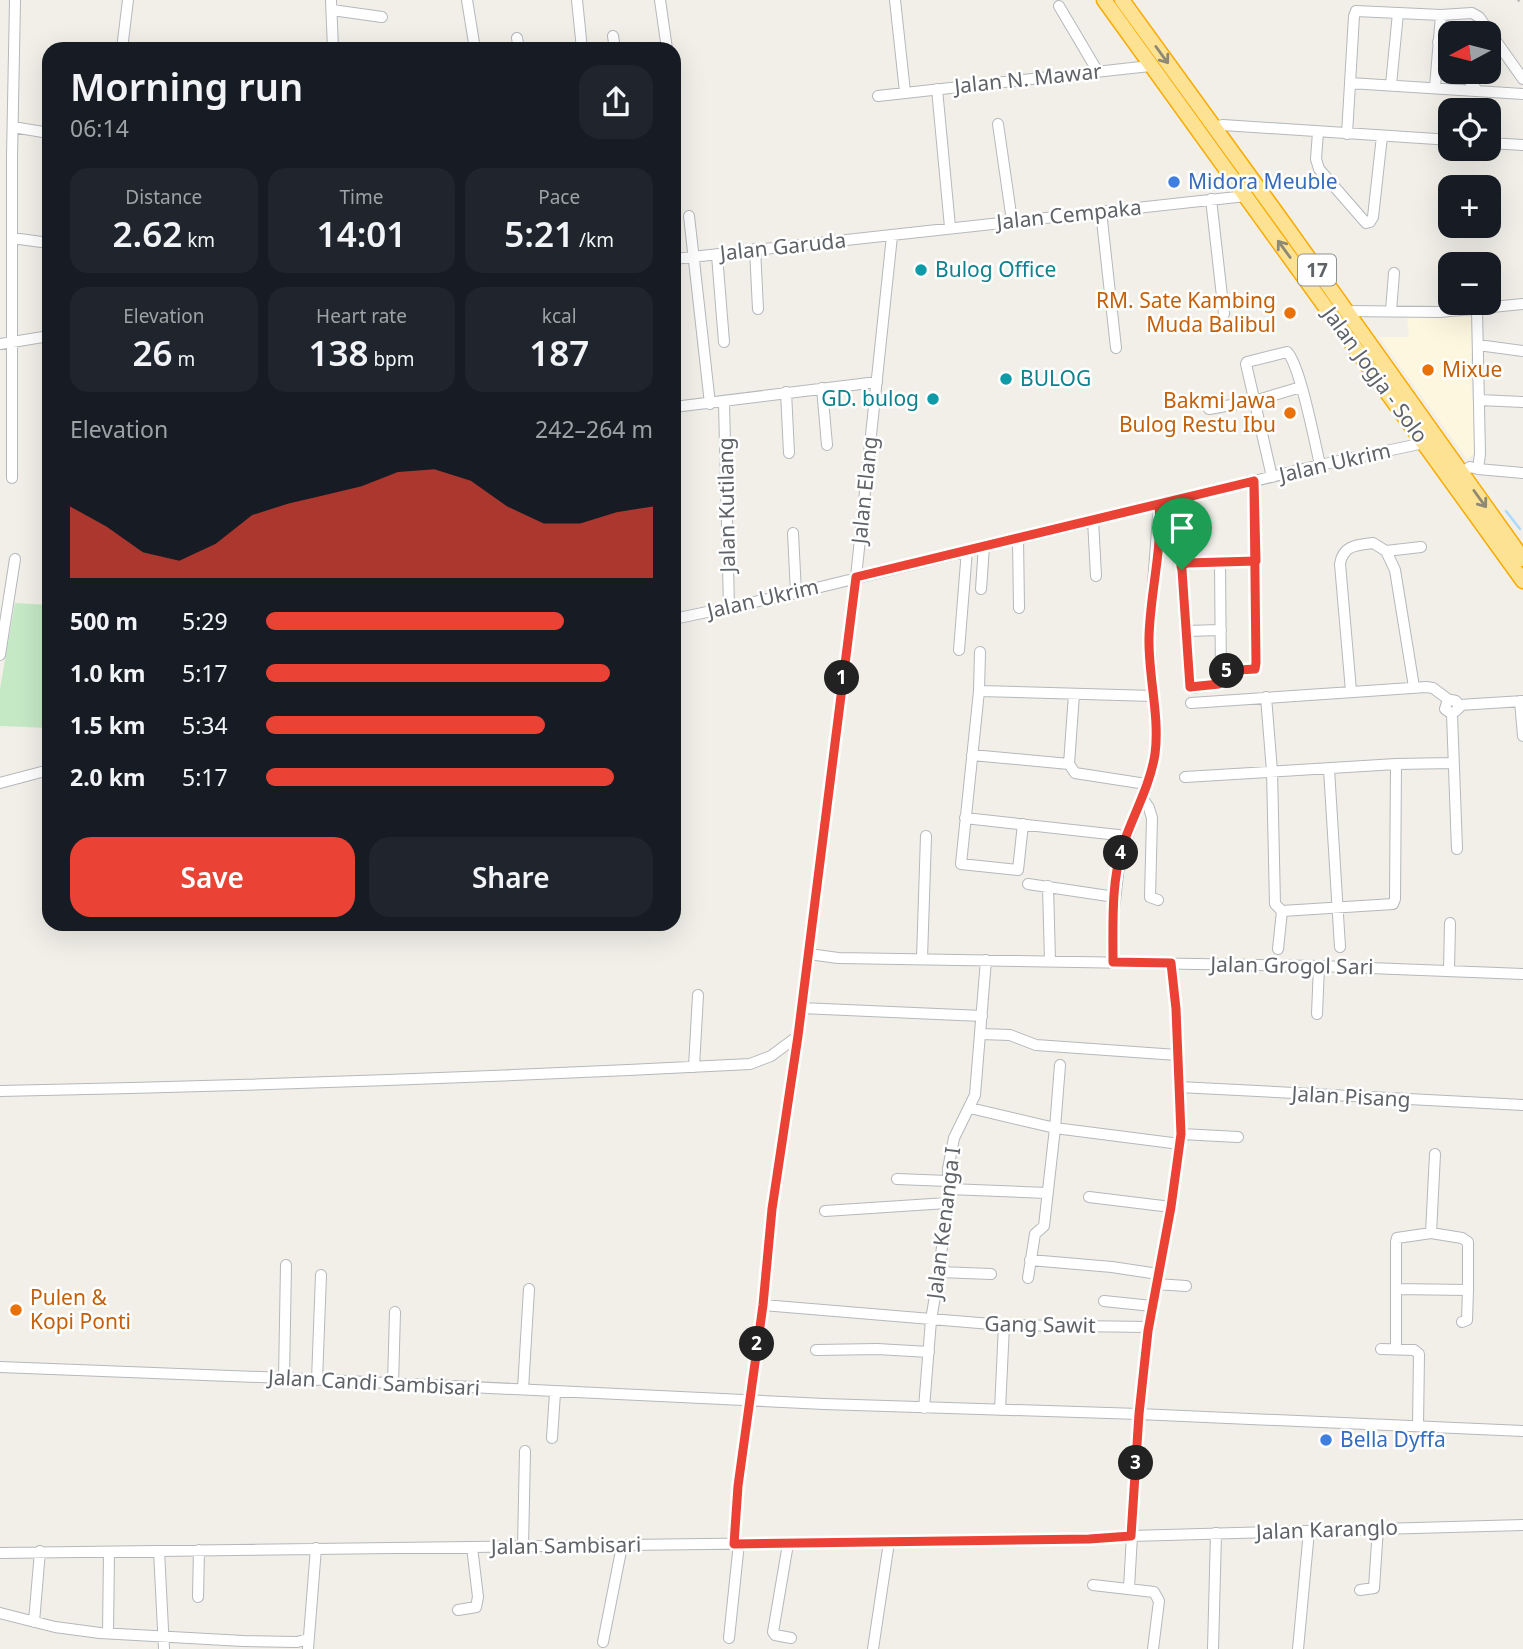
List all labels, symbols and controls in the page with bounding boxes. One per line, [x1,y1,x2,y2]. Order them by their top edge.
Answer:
north arrow [1438,21,1502,84]
map controls [1438,21,1501,315]
one-way arrow [1155,45,1169,64]
street label: Jalan N. Mawar [951,56,1103,100]
text: Morning run [70,60,303,112]
button: share [579,65,653,139]
button: locate [1438,98,1501,161]
text: 06:14 [70,112,129,144]
place label: Midora Meuble [1188,167,1338,195]
marker: Midora Meuble [1166,174,1182,190]
button: + [1438,175,1501,238]
text: Distance [125,184,202,210]
text: Time [340,184,383,210]
text: Pace [538,184,580,210]
street label: Jalan Cempaka [993,192,1143,236]
text: 2.62 [113,210,182,257]
text: 14:01 [317,210,406,257]
text: 5:21 [504,210,574,257]
street label: Jalan Garuda [717,225,847,267]
text: km [182,227,215,253]
text: /km [574,227,614,253]
one-way arrow [1277,240,1291,259]
button: − [1438,252,1501,315]
road number: 17 [1298,254,1336,286]
place label: Bulog Office [935,255,1056,283]
marker: Bulog Office [913,262,929,278]
place label: RM. Sate Kambing Muda Balibul [1096,286,1276,338]
street label: Jalan Jogja - Solo [1316,299,1435,448]
text: Elevation [123,303,204,329]
text: Heart rate [316,303,407,329]
text: kcal [542,303,577,329]
marker: RM. Sate Kambing Muda Balibul [1282,305,1298,321]
text: 26 [132,329,172,376]
text: 138 [308,329,368,376]
text: 187 [529,329,589,376]
text: m [172,346,195,372]
text: bpm [368,346,415,372]
place label: Mixue [1442,355,1502,383]
marker: Mixue [1420,362,1436,378]
place label: BULOG [1020,364,1091,392]
marker: BULOG [998,371,1014,387]
place label: GD. bulog [821,384,919,412]
place label: Bakmi Jawa Bulog Restu Ibu [1119,386,1276,438]
marker: GD. bulog [925,391,941,407]
marker: Bakmi Jawa Bulog Restu Ibu [1282,405,1298,421]
text: Elevation [70,413,168,445]
text: 242–264 m [535,413,653,445]
street label: Jalan Elang [844,435,884,547]
street label: Jalan Ukrim [1274,436,1393,489]
street label: Jalan Kutilang [711,437,741,575]
one-way arrow [1473,489,1487,508]
pin [1152,498,1212,570]
icon: arrive [1163,509,1201,547]
street label: Jalan Ukrim [702,572,821,625]
text: 500 m [70,605,138,637]
text: 5:29 [182,605,228,637]
pin: 5 [1210,654,1244,688]
text: 1.0 km [70,657,145,689]
text: 5:17 [182,657,228,689]
text: 5 [1221,657,1232,683]
pin: 1 [824,660,860,696]
text: 1 [836,664,847,690]
text: 1.5 km [70,709,145,741]
text: 5:34 [182,709,228,741]
text: 2.0 km [70,761,145,793]
text: 5:17 [182,761,228,793]
pin: 4 [1104,836,1138,870]
button: Save [70,837,355,917]
button: Share [369,837,653,917]
text: 4 [1115,839,1126,865]
street label: Jalan Grogol Sari [1208,950,1374,980]
street label: Jalan Pisang [1289,1079,1411,1113]
street label: Jalan Kenanga I [920,1145,966,1303]
place label: Pulen & Kopi Ponti [30,1283,131,1335]
marker: Pulen & Kopi Ponti [8,1302,24,1318]
street label: Gang Sawit [984,1309,1096,1339]
pin: 2 [740,1326,774,1362]
text: 2 [751,1330,762,1356]
street label: Jalan Candi Sambisari [265,1362,481,1402]
place label: Bella Dyffa [1340,1425,1446,1453]
marker: Bella Dyffa [1318,1432,1334,1448]
pin: 3 [1118,1446,1154,1480]
text: 3 [1130,1449,1141,1475]
street label: Jalan Karanglo [1254,1513,1398,1546]
street label: Jalan Sambisari [489,1530,641,1560]

